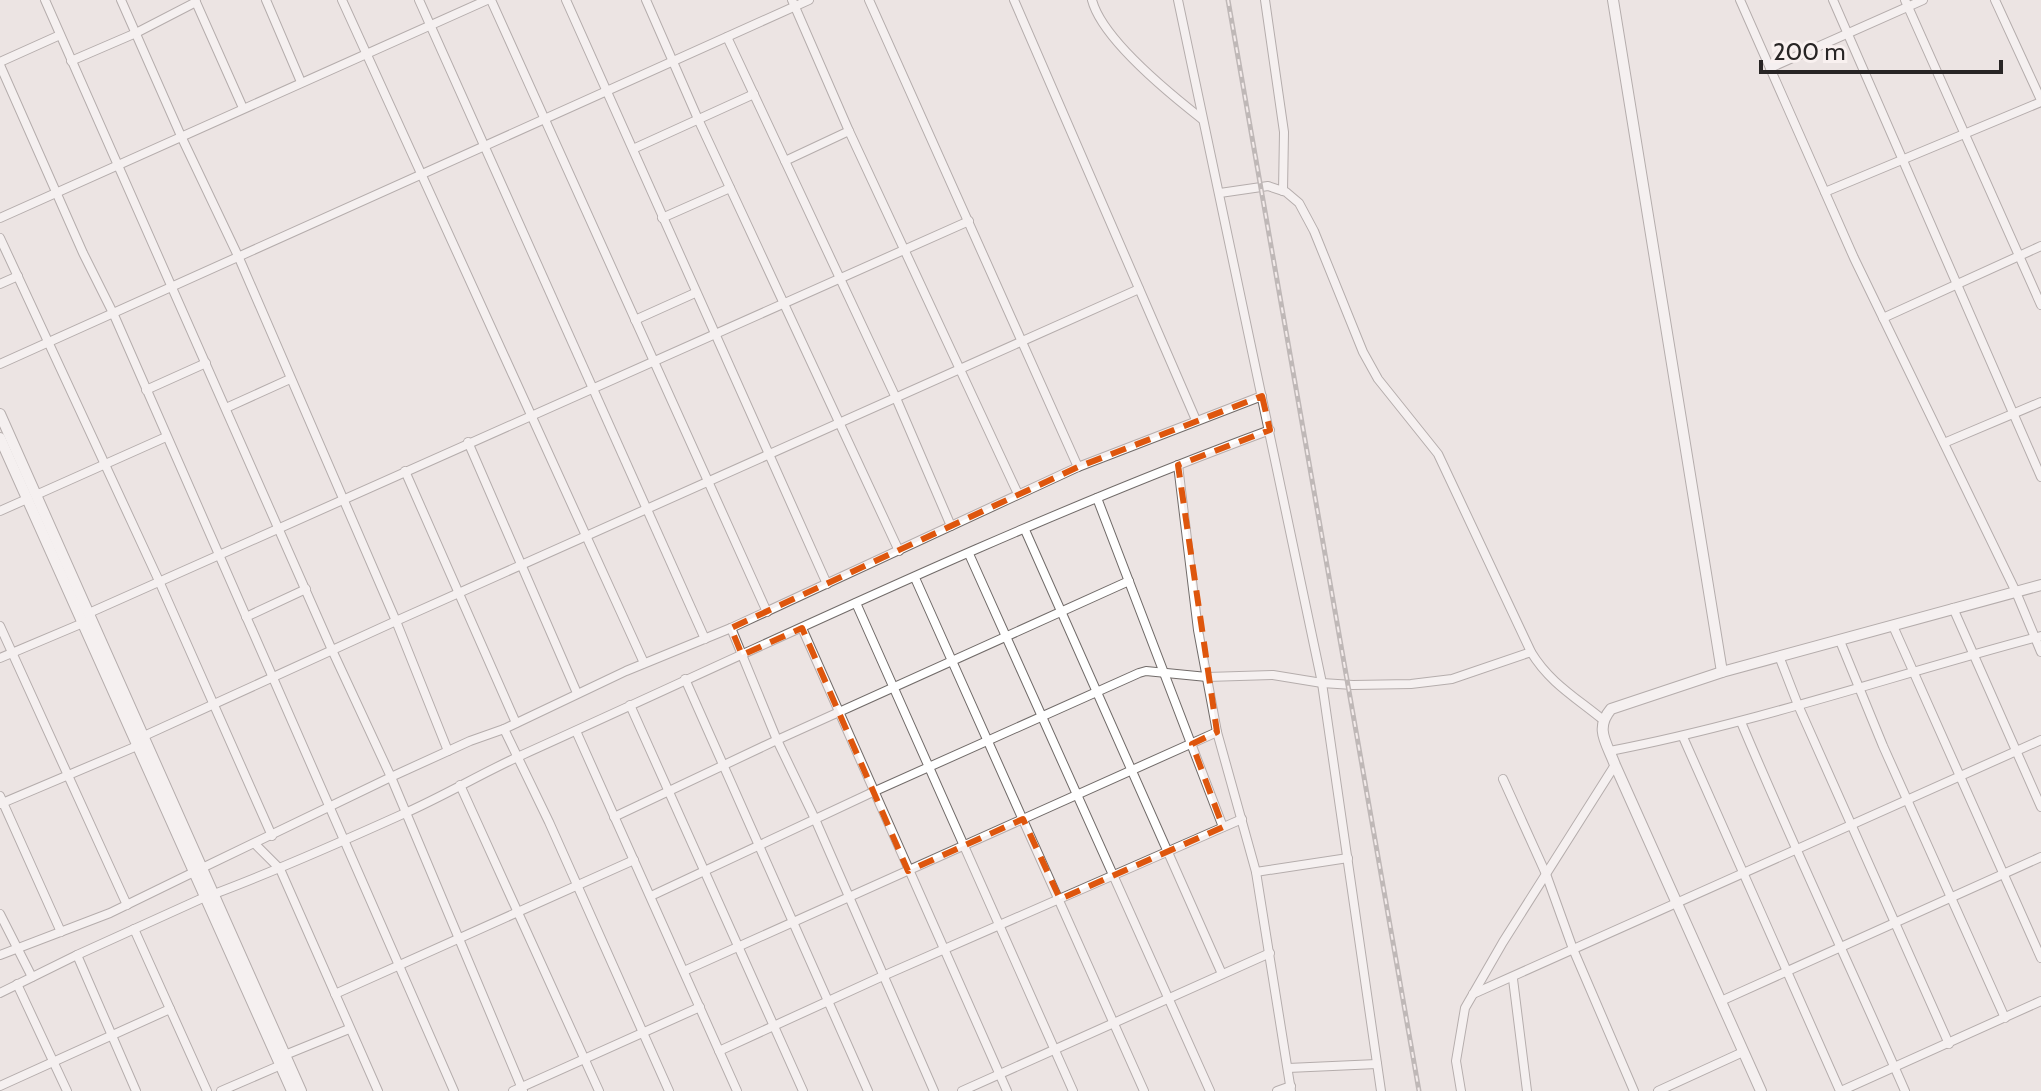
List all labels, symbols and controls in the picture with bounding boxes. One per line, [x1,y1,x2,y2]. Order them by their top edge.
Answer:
scale bar [1761,24,2001,74]
text: 200 m [1773,37,1846,66]

